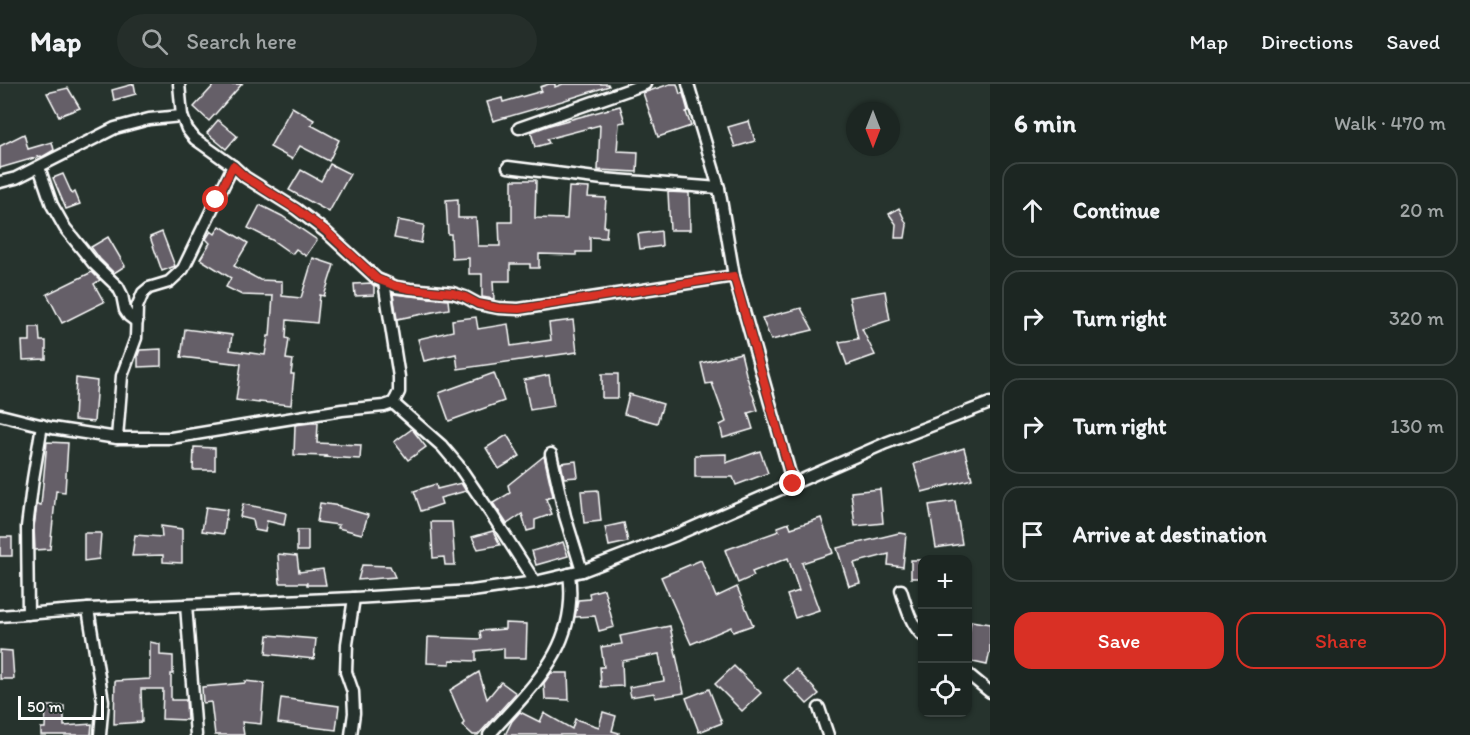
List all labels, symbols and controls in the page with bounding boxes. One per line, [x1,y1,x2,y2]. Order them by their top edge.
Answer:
search box [117,14,537,68]
text: Map [30,24,81,58]
icon: search [138,25,171,58]
text: Search here [186,28,297,55]
text: Map [1190,29,1228,54]
text: Directions [1261,29,1353,54]
text: Saved [1386,29,1440,54]
north arrow [846,102,900,156]
text: 6 min [1014,107,1076,139]
text: Walk · 470 m [1334,111,1446,135]
route start [202,186,228,212]
icon: ahead [1016,194,1049,227]
text: Continue [1073,197,1160,224]
text: 20 m [1400,198,1444,222]
icon: right [1016,302,1049,335]
text: Turn right [1073,305,1167,332]
text: 320 m [1389,306,1444,330]
icon: right [1016,410,1049,443]
text: Turn right [1073,413,1167,440]
text: 130 m [1390,414,1444,438]
route end [779,470,805,496]
icon: arrive [1016,518,1049,551]
text: Arrive at destination [1073,521,1267,548]
map controls [918,555,972,717]
button: + [918,555,972,609]
button: − [918,609,972,663]
button: Save [1014,612,1224,669]
button: Share [1236,612,1446,669]
button: locate [918,663,972,717]
scale bar [18,693,104,720]
text: 50 m [27,697,62,716]

